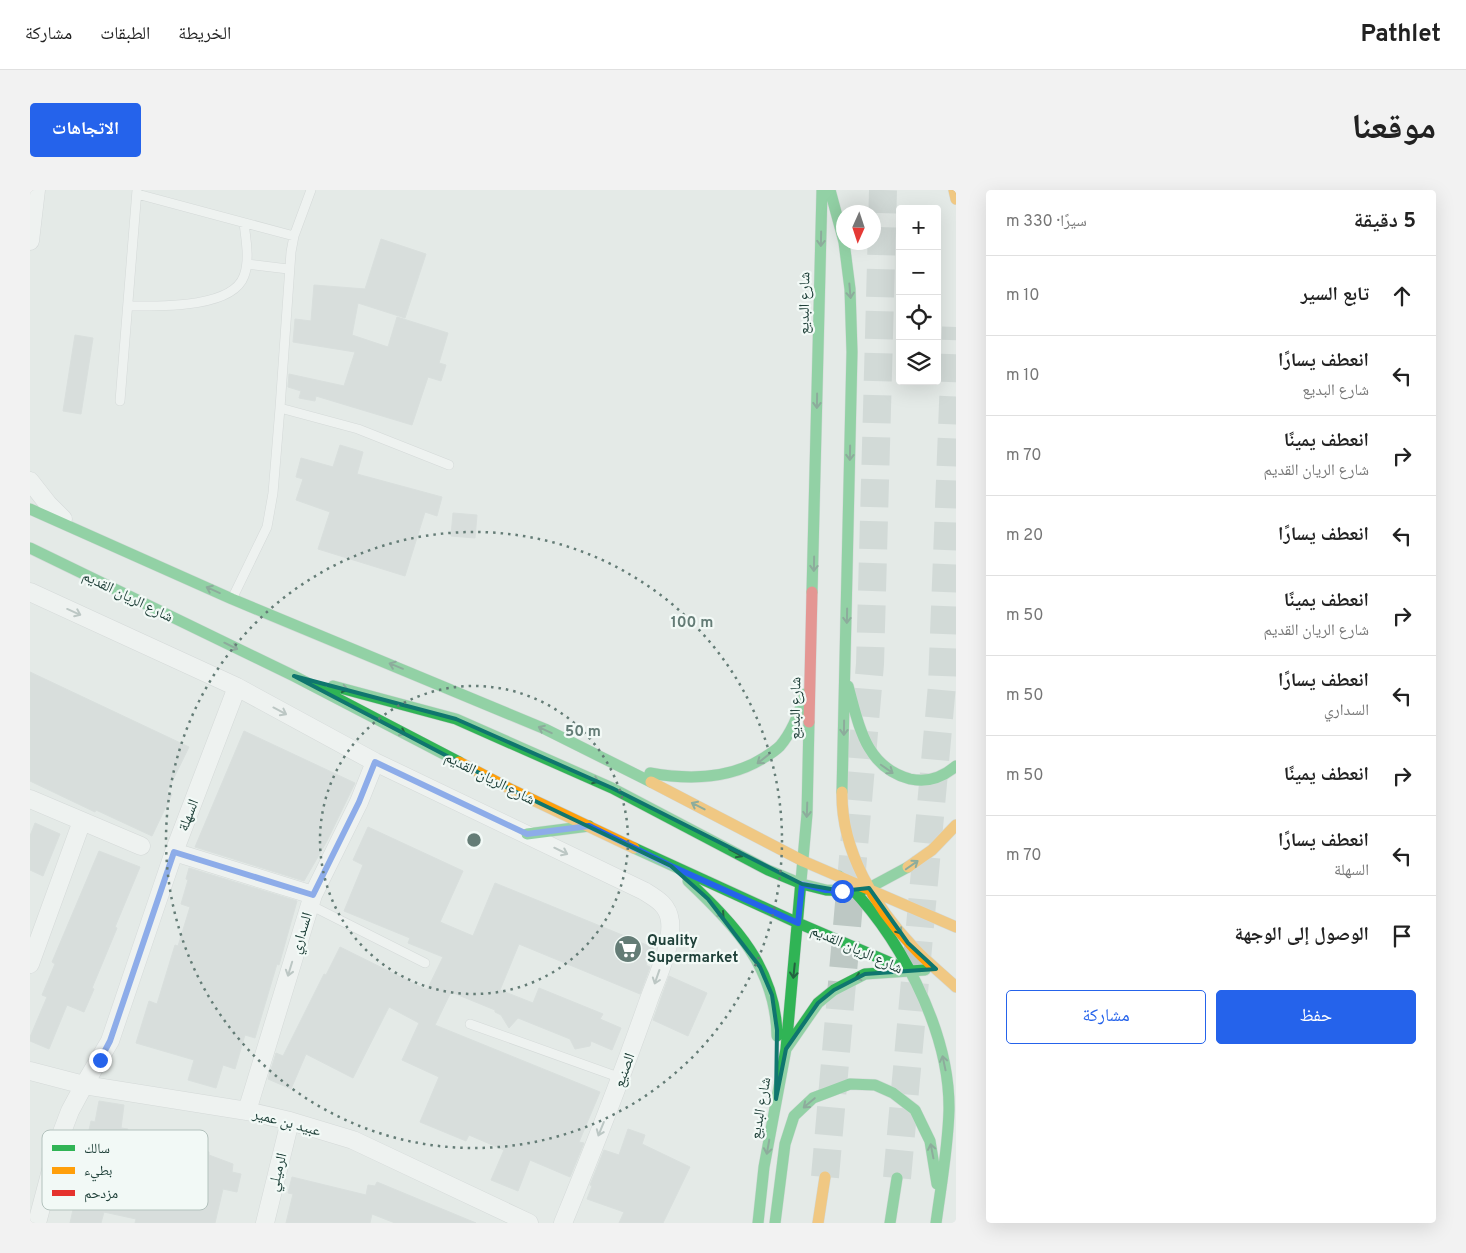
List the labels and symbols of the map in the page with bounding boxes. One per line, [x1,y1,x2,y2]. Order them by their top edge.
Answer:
north arrow [836,205,881,250]
one-way arrow [816,230,826,246]
street label: شارع البديع [795,271,816,334]
one-way arrow [845,283,854,299]
one-way arrow [812,392,822,409]
one-way arrow [845,445,855,461]
one-way arrow [809,555,819,571]
street label: شارع الريان القديم [79,567,176,628]
one-way arrow [206,585,221,595]
one-way arrow [842,607,851,623]
one-way arrow [66,608,81,617]
text: 100 m [671,614,713,633]
one-way arrow [223,642,238,651]
one-way arrow [388,661,404,670]
street label: شارع البديع [786,676,807,739]
one-way arrow [333,684,349,693]
one-way arrow [272,706,287,716]
one-way arrow [840,720,849,736]
text: 50 m [565,723,601,742]
one-way arrow [538,724,553,734]
one-way arrow [391,727,406,736]
street label: شارع الريان القديم [441,748,538,810]
one-way arrow [757,754,770,765]
one-way arrow [880,764,894,774]
one-way arrow [584,774,599,784]
street label: السهلة [175,797,204,834]
one-way arrow [691,801,706,810]
one-way arrow [803,801,812,817]
centre of rings [465,831,483,849]
one-way arrow [554,846,569,856]
one-way arrow [729,848,744,858]
one-way arrow [905,860,919,870]
route start [831,880,854,903]
one-way arrow [713,905,724,918]
street label: السداري [287,910,318,957]
one-way arrow [891,921,902,934]
street label: شارع الريان القديم [807,922,906,979]
place label: Quality Supermarket [647,932,738,968]
supermarket icon: Quality Supermarket [613,934,643,964]
one-way arrow [285,960,295,976]
one-way arrow [789,963,799,979]
one-way arrow [652,969,661,984]
one-way arrow [854,972,870,982]
route end [89,1049,112,1072]
street label: الصنيع [610,1051,640,1090]
one-way arrow [939,1056,948,1072]
street label: شارع البديع [747,1076,776,1141]
one-way arrow [802,1097,815,1109]
street label: عبيد بن عمير [250,1105,323,1142]
one-way arrow [595,1122,604,1137]
legend [42,1130,208,1210]
one-way arrow [762,1139,772,1155]
text: سالك [84,1141,110,1158]
one-way arrow [926,1143,936,1159]
street label: الرميلي [265,1151,293,1194]
text: بطيء [84,1163,113,1182]
text: مزدحم [84,1186,118,1203]

